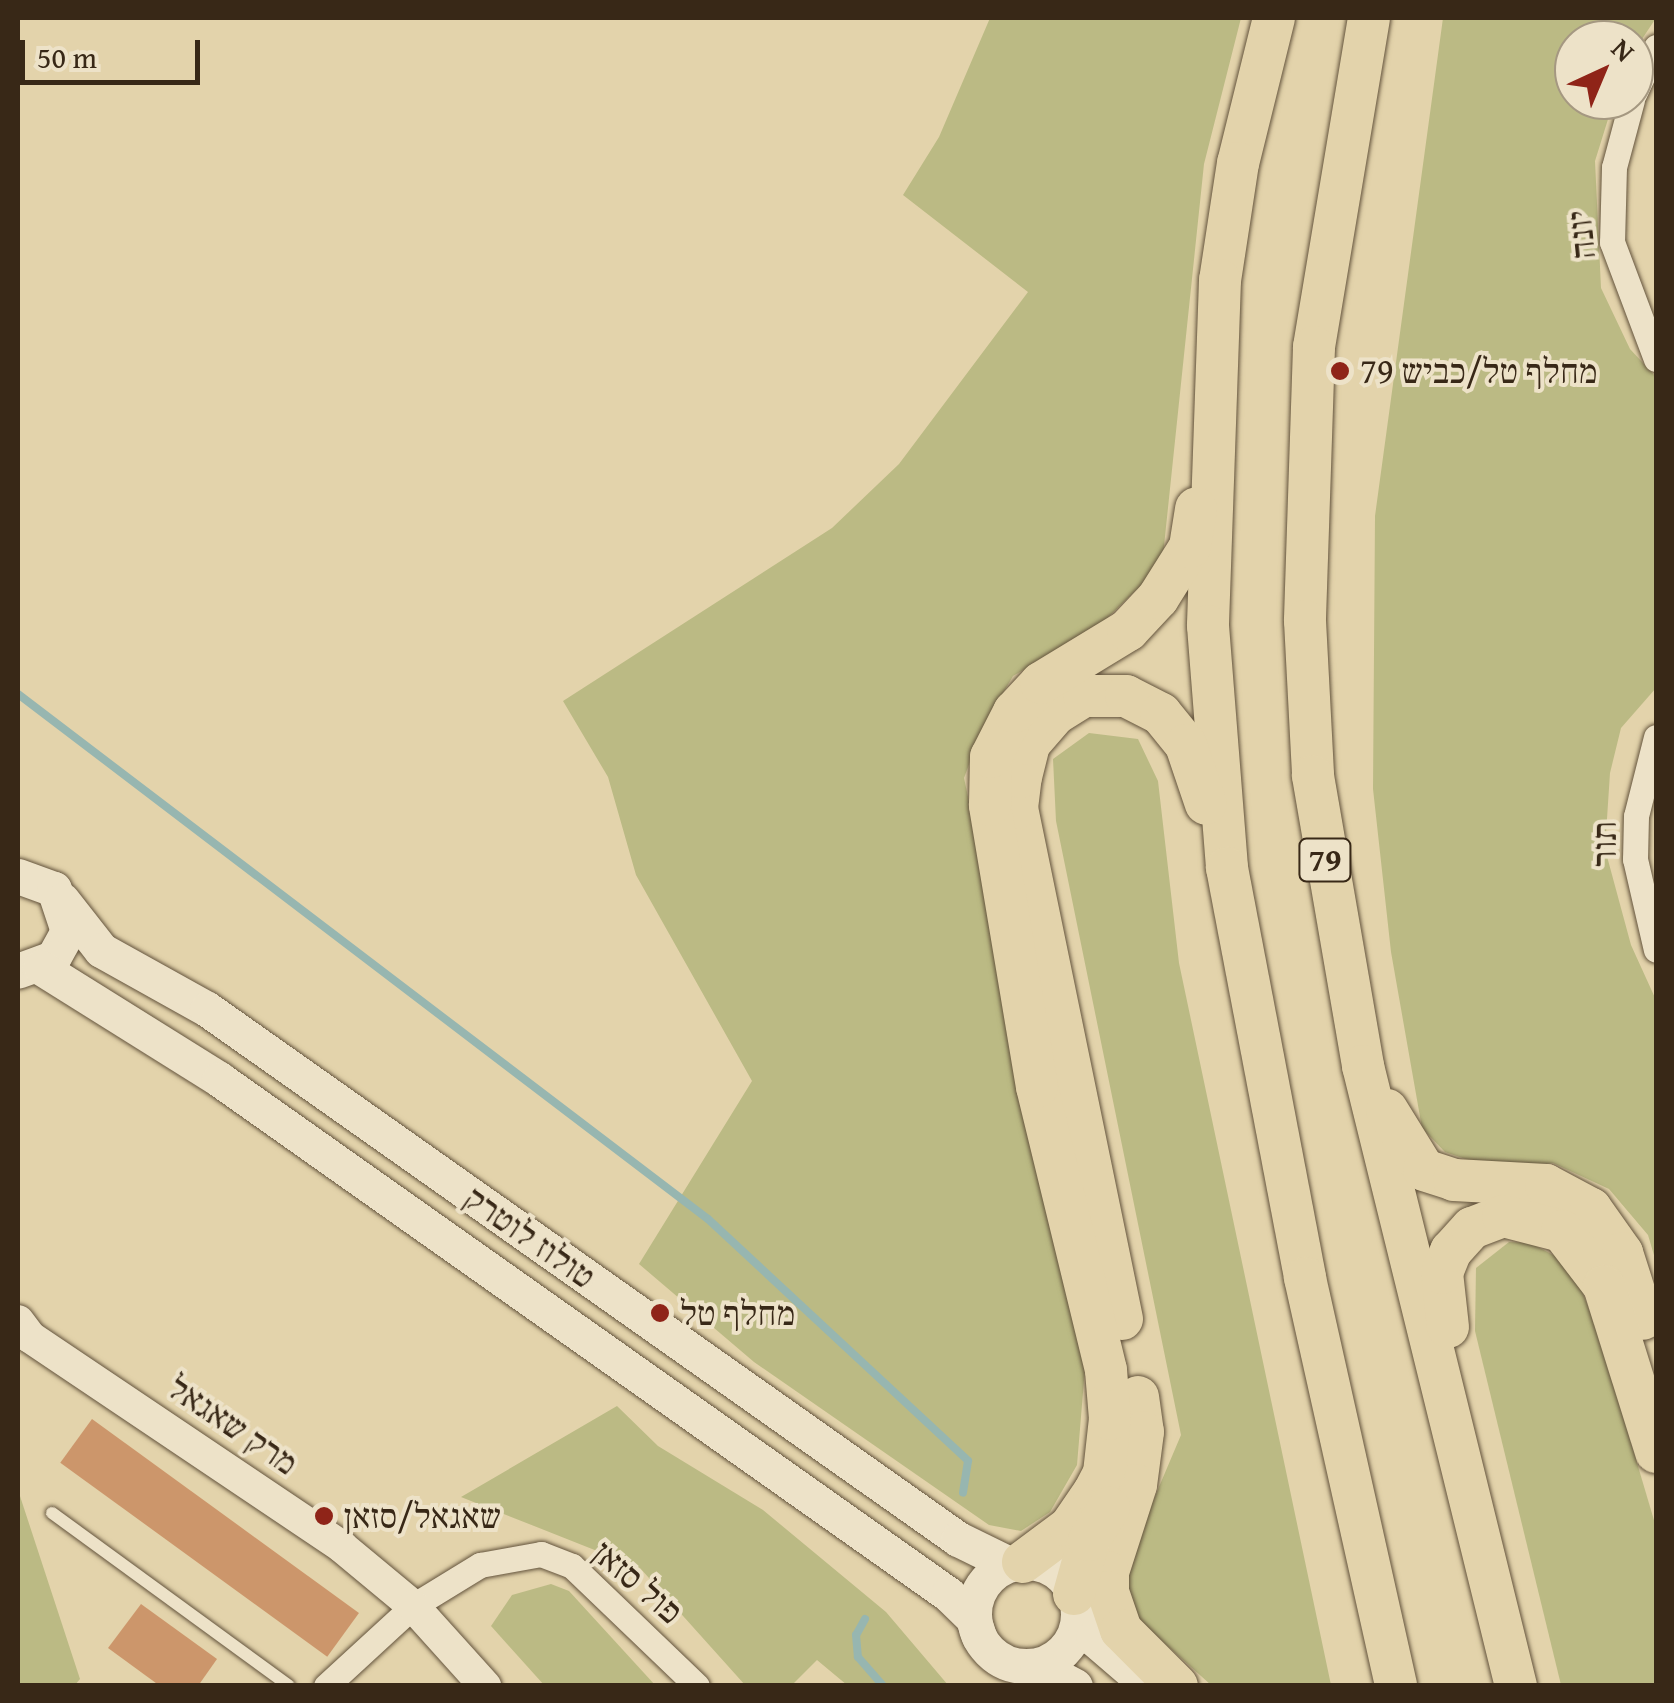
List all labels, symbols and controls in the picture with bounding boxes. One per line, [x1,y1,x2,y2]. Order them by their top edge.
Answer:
scale bar [25,20,205,82]
north arrow [1554,20,1654,120]
text: N [1603,28,1645,71]
text: 50 m [37,35,97,79]
street label: יונה [1558,208,1604,262]
place label: מחלף טל/כביש 79 [1360,350,1598,392]
marker: מחלף טל/כביש 79 [1329,360,1351,382]
street label: תור [1583,821,1625,867]
road number: 79 [1298,833,1352,887]
street label: טולוז לוטרק [456,1177,604,1297]
place label: מחלף טל [680,1292,795,1334]
marker: מחלף טל [649,1302,671,1324]
street label: מרק שאגאל [160,1366,306,1484]
place label: שאגאל/סזאן [344,1495,501,1537]
marker: שאגאל/סזאן [313,1505,335,1527]
street label: פול סזאן [585,1532,691,1632]

